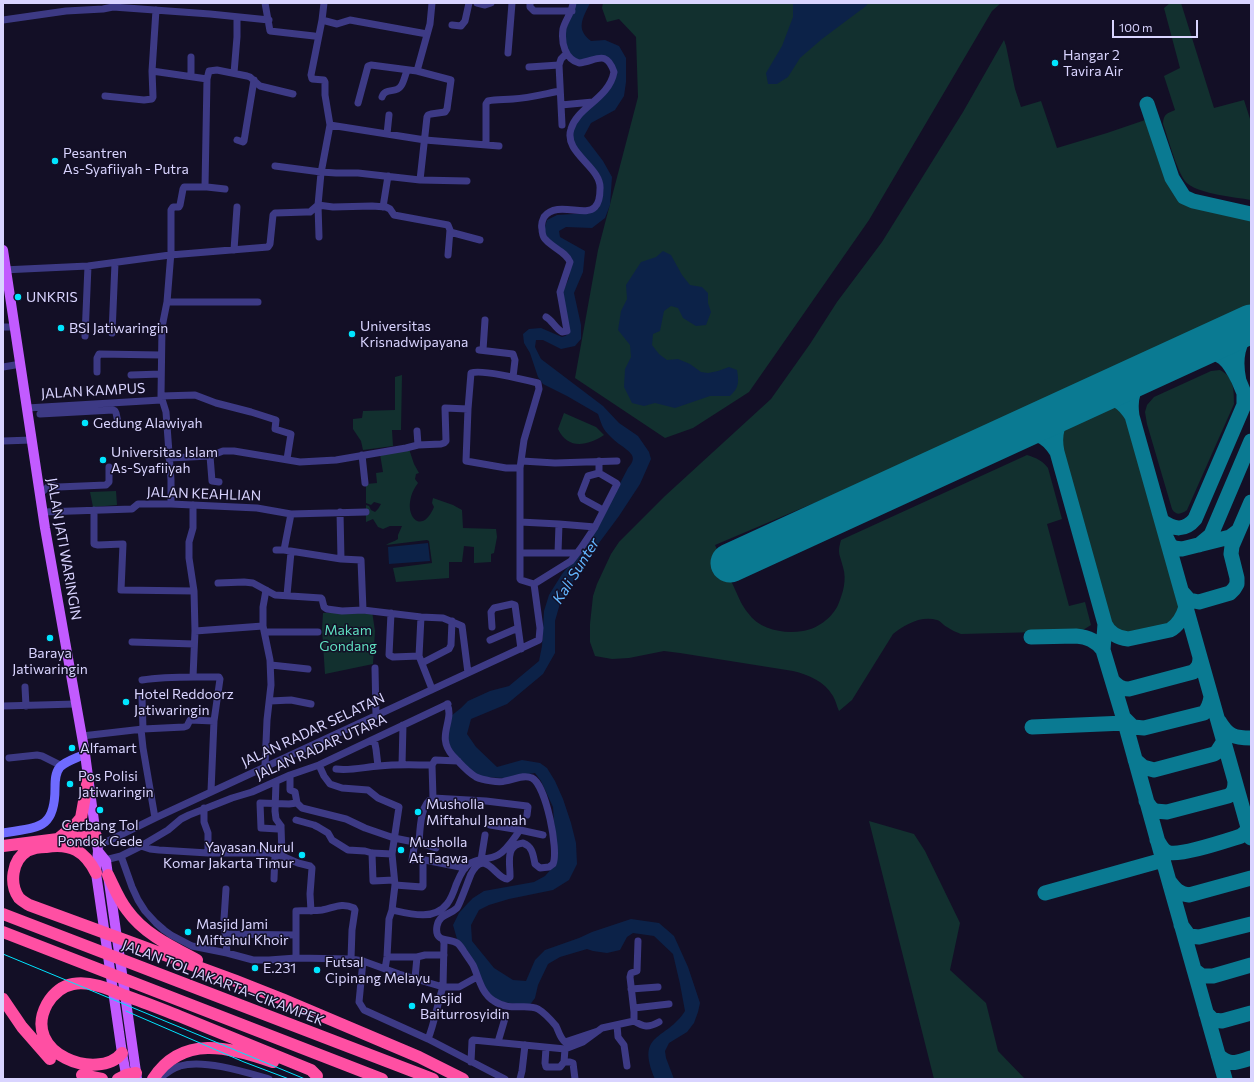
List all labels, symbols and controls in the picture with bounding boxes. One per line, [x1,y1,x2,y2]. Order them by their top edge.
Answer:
scale bar [1114,12,1200,38]
text: 100 m [1119,20,1153,34]
place label: Hangar 2 Tavira Air [1063,47,1123,80]
marker: Hangar 2 Tavira Air [1050,58,1060,68]
place label: Pesantren As-Syafiiyah - Putra [63,145,189,178]
marker: Pesantren As-Syafiiyah - Putra [50,156,60,166]
place label: UNKRIS [26,289,78,305]
marker: UNKRIS [13,292,23,302]
place label: Universitas Krisnadwipayana [360,318,468,350]
place label: BSI Jatiwaringin [69,320,168,336]
marker: BSI Jatiwaringin [56,323,66,333]
marker: Universitas Krisnadwipayana [347,329,357,339]
street label: JALAN KAMPUS [40,380,146,402]
place label: Gedung Alawiyah [93,415,202,431]
marker: Gedung Alawiyah [80,418,90,428]
place label: Universitas Islam As-Syafiiyah [111,444,218,476]
marker: Universitas Islam As-Syafiiyah [98,455,108,465]
street label: JALAN JATI WARINGIN [43,477,85,621]
street label: JALAN KEAHLIAN [146,484,262,504]
water label: Kali Sunter [549,535,603,607]
park label: Makam Gondang [319,622,377,654]
marker: Baraya Jatiwaringin [45,633,55,643]
place label: Baraya Jatiwaringin [12,645,88,678]
place label: Hotel Reddoorz Jatiwaringin [134,686,234,718]
street label: JALAN RADAR SELATAN [239,689,387,771]
marker: Hotel Reddoorz Jatiwaringin [121,697,131,707]
street label: JALAN RADAR UTARA [253,710,389,784]
place label: Alfamart [80,740,137,756]
marker: Alfamart [67,743,77,753]
place label: Pos Polisi Jatiwaringin [78,768,154,800]
marker: Pos Polisi Jatiwaringin [65,779,75,789]
place label: Musholla Miftahul Jannah [426,796,526,828]
marker: Gerbang Tol Pondok Gede [95,805,105,815]
marker: Musholla Miftahul Jannah [413,807,423,817]
place label: Gerbang Tol Pondok Gede [58,817,142,850]
place label: Musholla At Taqwa [409,834,468,866]
place label: Yayasan Nurul Komar Jakarta Timur [163,839,294,872]
marker: Musholla At Taqwa [396,845,406,855]
marker: Yayasan Nurul Komar Jakarta Timur [297,850,307,860]
place label: Masjid Jami Miftahul Khoir [196,916,289,948]
marker: Masjid Jami Miftahul Khoir [183,927,193,937]
street label: JALAN TOL JAKARTA–CIKAMPEK [120,937,326,1029]
place label: Futsal Cipinang Melayu [325,954,430,986]
place label: E.231 [263,960,296,976]
marker: E.231 [250,963,260,973]
marker: Futsal Cipinang Melayu [312,965,322,975]
place label: Masjid Baiturrosyidin [420,990,509,1022]
marker: Masjid Baiturrosyidin [407,1001,417,1011]

